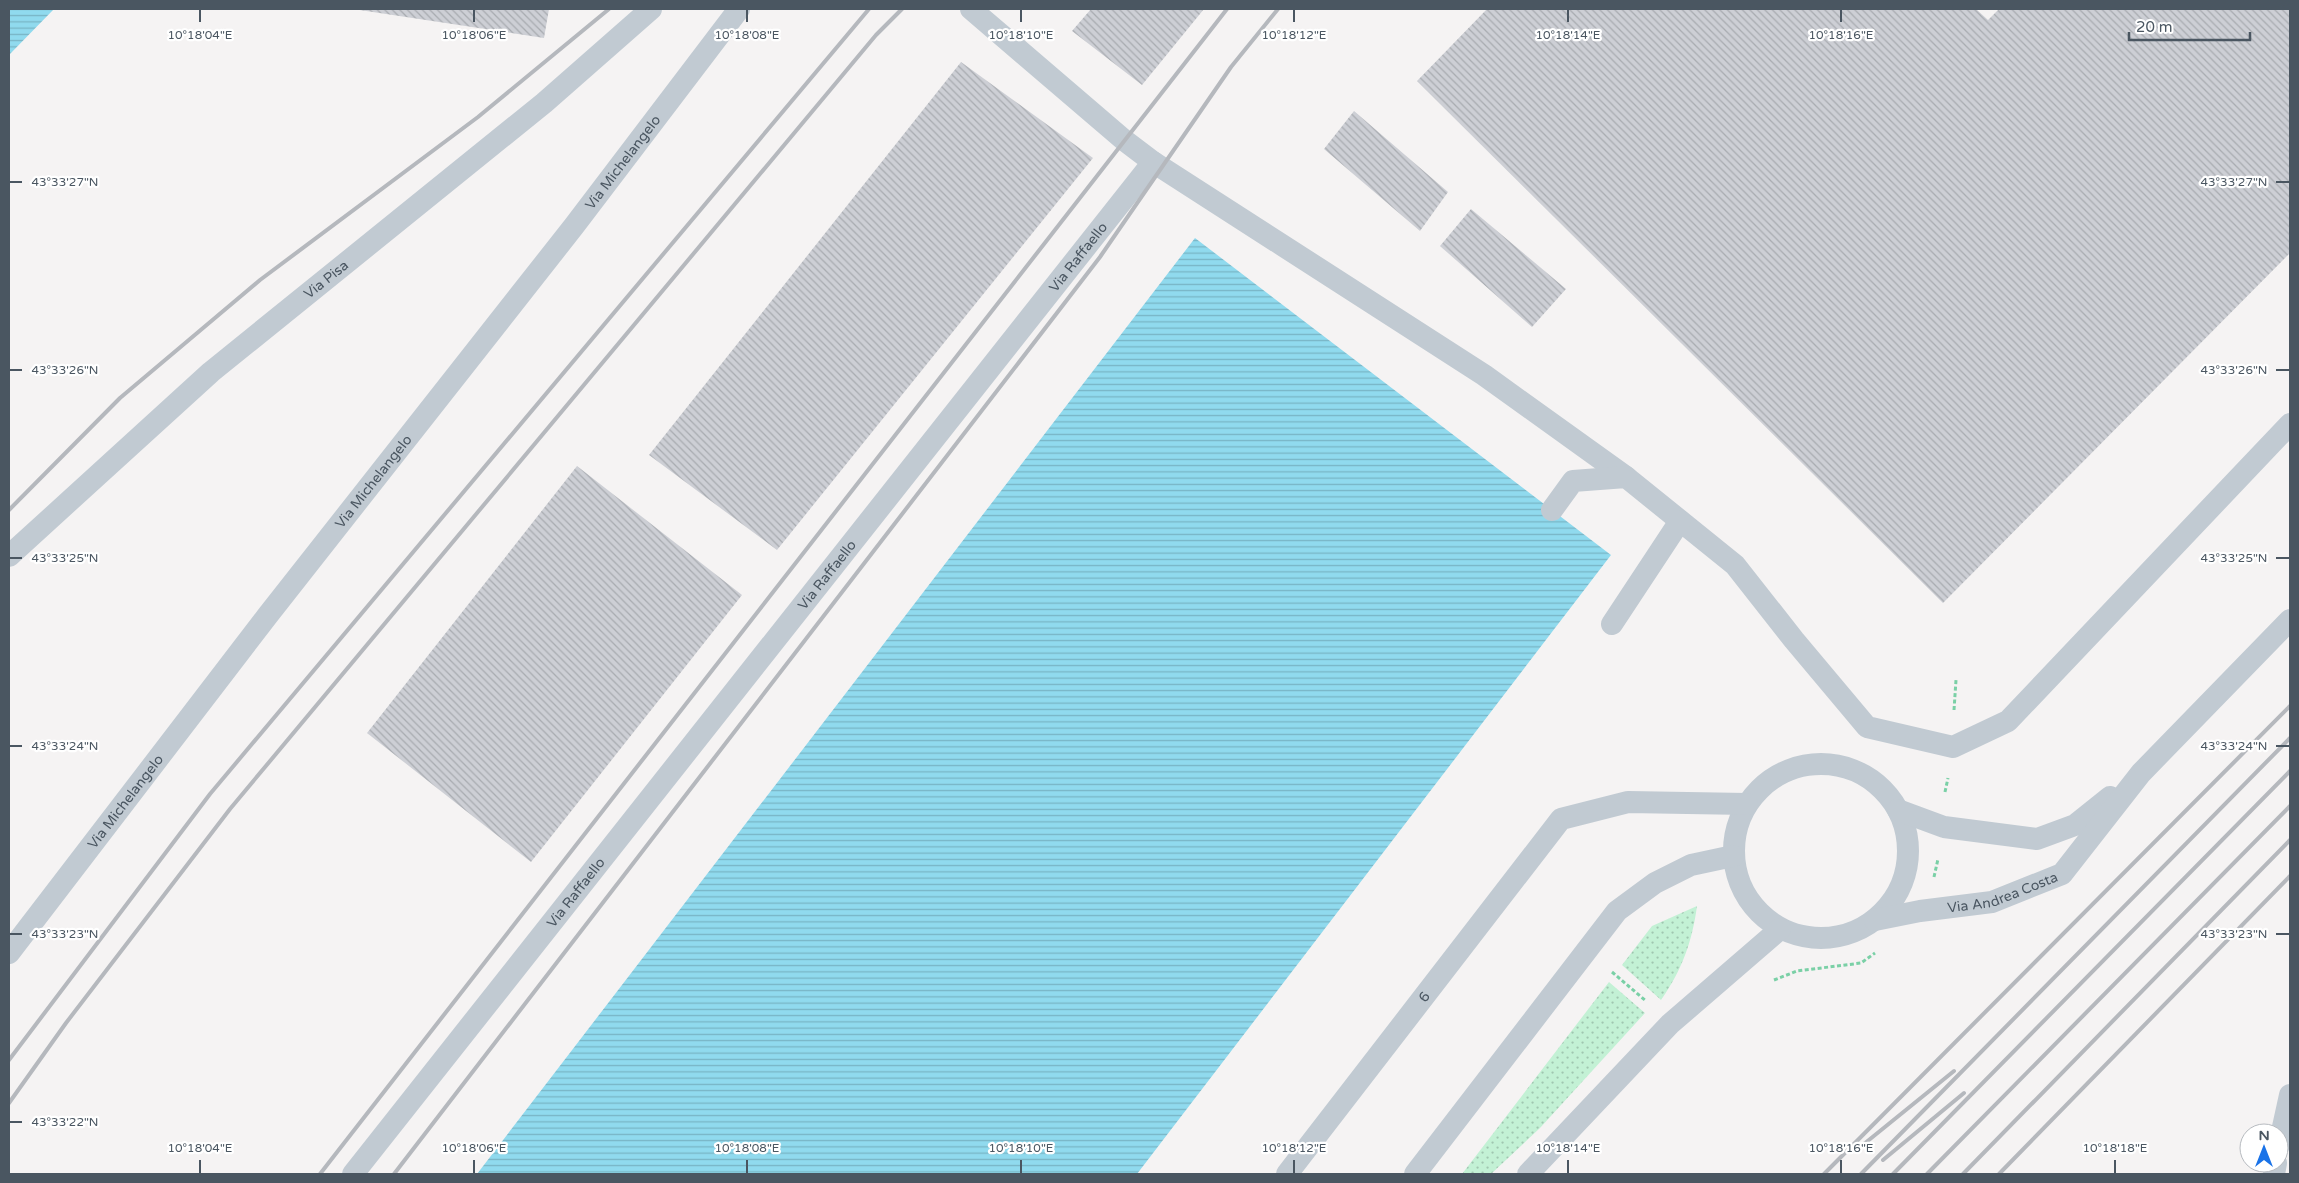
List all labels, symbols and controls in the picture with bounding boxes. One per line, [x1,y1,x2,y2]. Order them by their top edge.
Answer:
scale bar [2129,10,2250,42]
text: 20 m [2136,18,2173,36]
text: 10°18'04"E [167,28,233,42]
text: 10°18'06"E [441,28,507,42]
text: 10°18'08"E [714,28,780,42]
text: 10°18'10"E [988,28,1054,42]
text: 10°18'12"E [1261,28,1327,42]
text: 10°18'14"E [1535,28,1601,42]
text: 10°18'16"E [1808,28,1874,42]
street label: Via Michelangelo [582,112,664,213]
text: 43°33'27"N [32,175,99,189]
text: 43°33'27"N [2201,175,2268,189]
street label: Via Raffaello [1046,219,1111,296]
street label: Via Pisa [301,257,352,302]
text: 43°33'26"N [32,363,99,377]
text: 43°33'26"N [2201,363,2268,377]
street label: Via Michelangelo [332,431,416,532]
street label: Via Raffaello [794,537,860,613]
text: 43°33'25"N [32,551,99,565]
text: 43°33'25"N [2201,551,2268,565]
text: 43°33'24"N [32,739,99,753]
text: 43°33'24"N [2201,739,2268,753]
street label: Via Michelangelo [84,751,167,852]
street label: Via Raffaello [543,854,609,931]
street label: Via Andrea Costa [1946,869,2060,916]
text: 43°33'23"N [32,927,99,941]
text: 43°33'23"N [2201,927,2268,941]
street label: 6 [1415,988,1434,1006]
text: 43°33'22"N [32,1115,99,1129]
north arrow [2239,1123,2289,1173]
text: N [2258,1127,2270,1144]
text: 10°18'04"E [167,1141,233,1155]
text: 10°18'06"E [441,1141,507,1155]
text: 10°18'08"E [714,1141,780,1155]
text: 10°18'10"E [988,1141,1054,1155]
text: 10°18'12"E [1261,1141,1327,1155]
text: 10°18'14"E [1535,1141,1601,1155]
text: 10°18'16"E [1808,1141,1874,1155]
text: 10°18'18"E [2082,1141,2148,1155]

